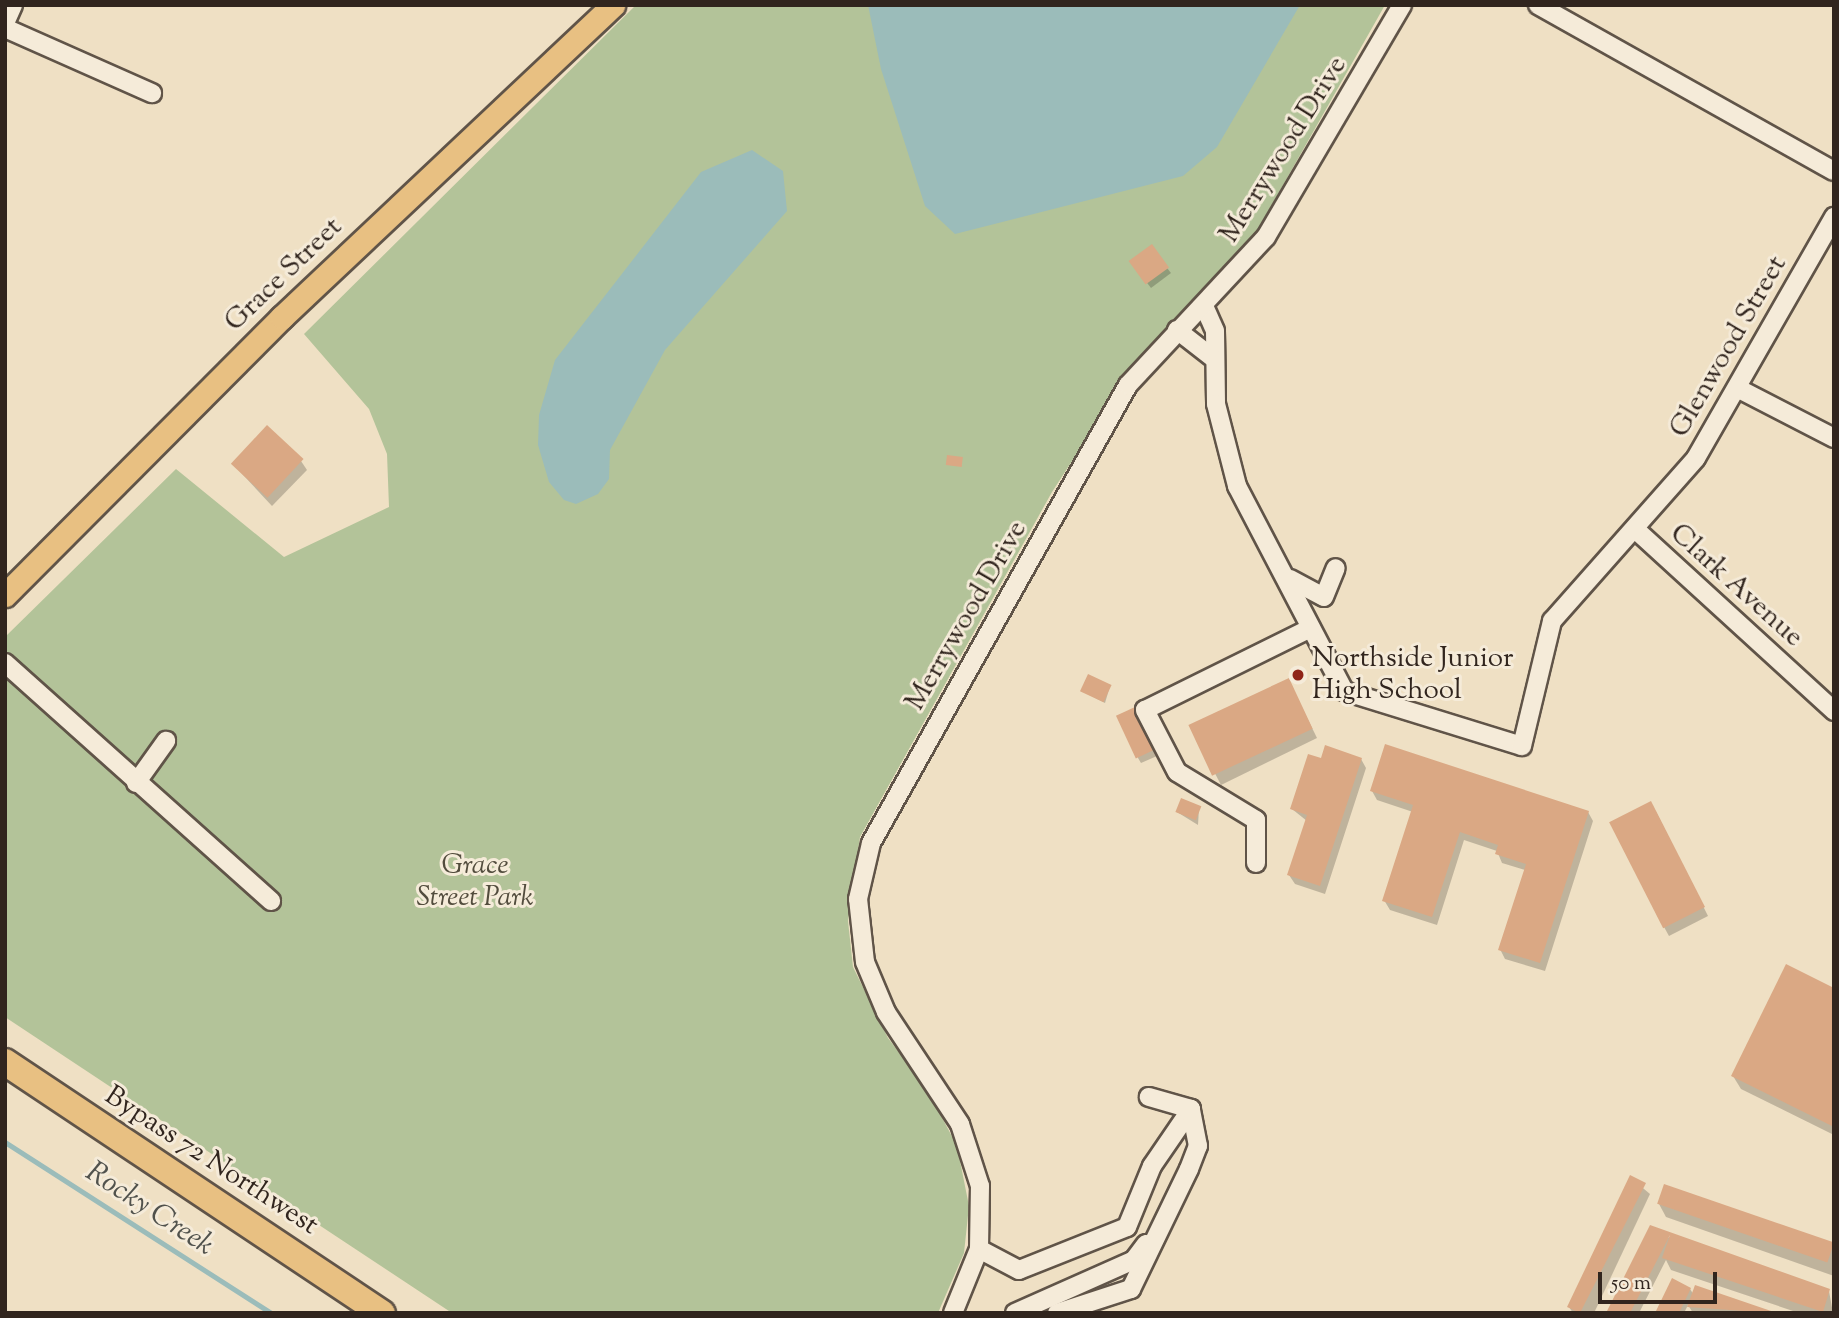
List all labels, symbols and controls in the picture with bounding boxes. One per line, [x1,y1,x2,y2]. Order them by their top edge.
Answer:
street label: Merrywood Drive [1213,51,1355,249]
street label: Grace Street [218,211,350,339]
street label: Glenwood Street [1663,250,1795,444]
street label: Merrywood Drive [899,515,1035,717]
street label: Clark Avenue [1662,517,1810,655]
place label: Northside Junior High School [1312,642,1514,708]
marker: Northside Junior High School [1290,667,1306,683]
park label: Grace Street Park [417,849,533,915]
street label: Bypass 72 Northwest [98,1079,324,1243]
water label: Rocky Creek [78,1155,220,1265]
scale bar [1601,1258,1720,1302]
text: 50 m [1611,1269,1651,1299]

